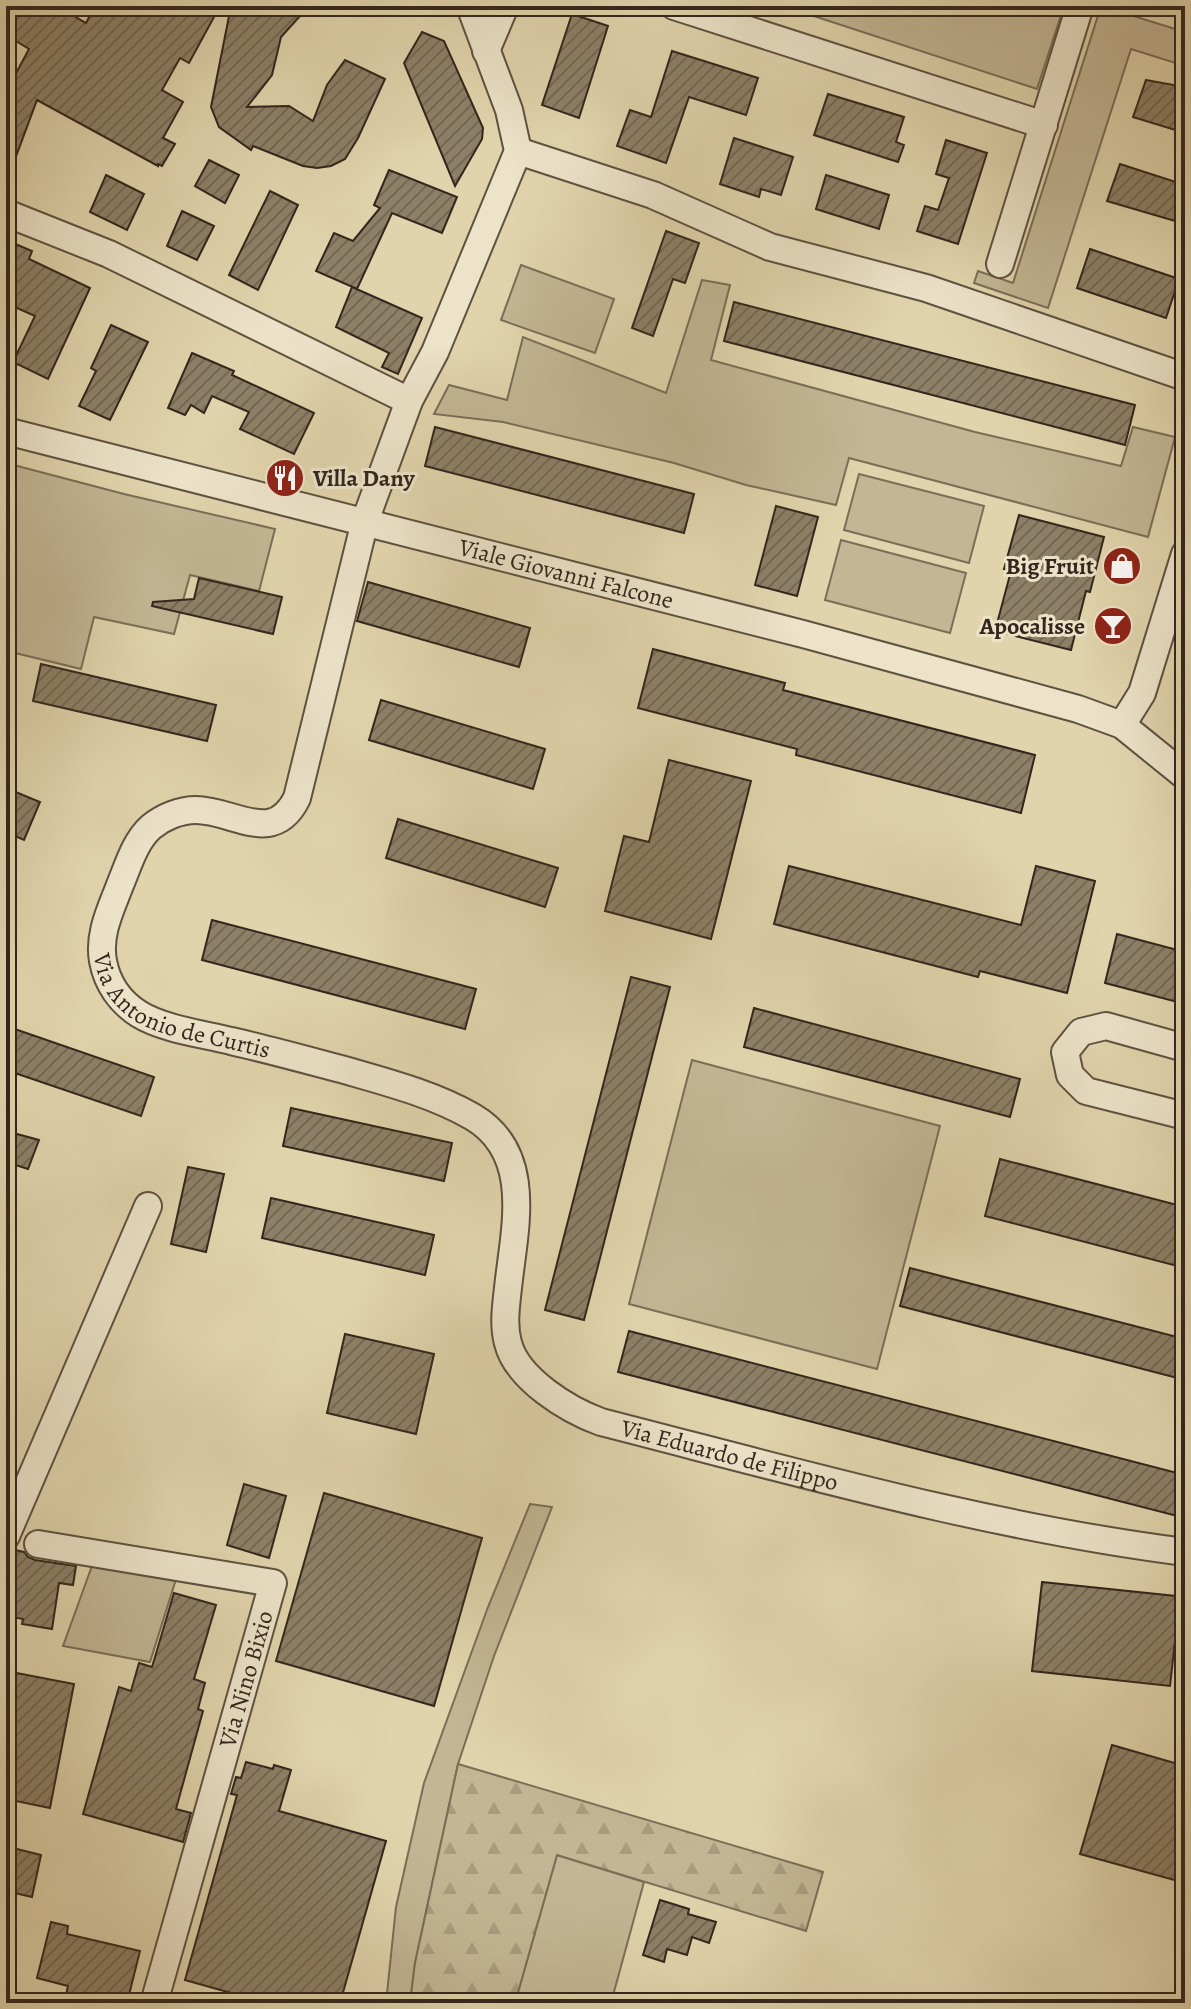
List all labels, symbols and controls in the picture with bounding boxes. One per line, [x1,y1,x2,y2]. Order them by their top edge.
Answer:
restaurant icon: Villa Dany [264,457,306,499]
place label: Villa Dany [312,462,415,494]
street label: Viale Giovanni Falcone [454,531,677,616]
shop icon: Big Fruit [1101,545,1143,587]
place label: Big Fruit [1005,550,1094,582]
bar icon: Apocalisse [1092,605,1134,647]
place label: Apocalisse [979,610,1085,642]
street label: Via Antonio de Curtis [86,950,274,1066]
street label: Via Eduardo de Filippo [617,1412,841,1498]
street label: Via Nino Bixio [211,1607,281,1752]

